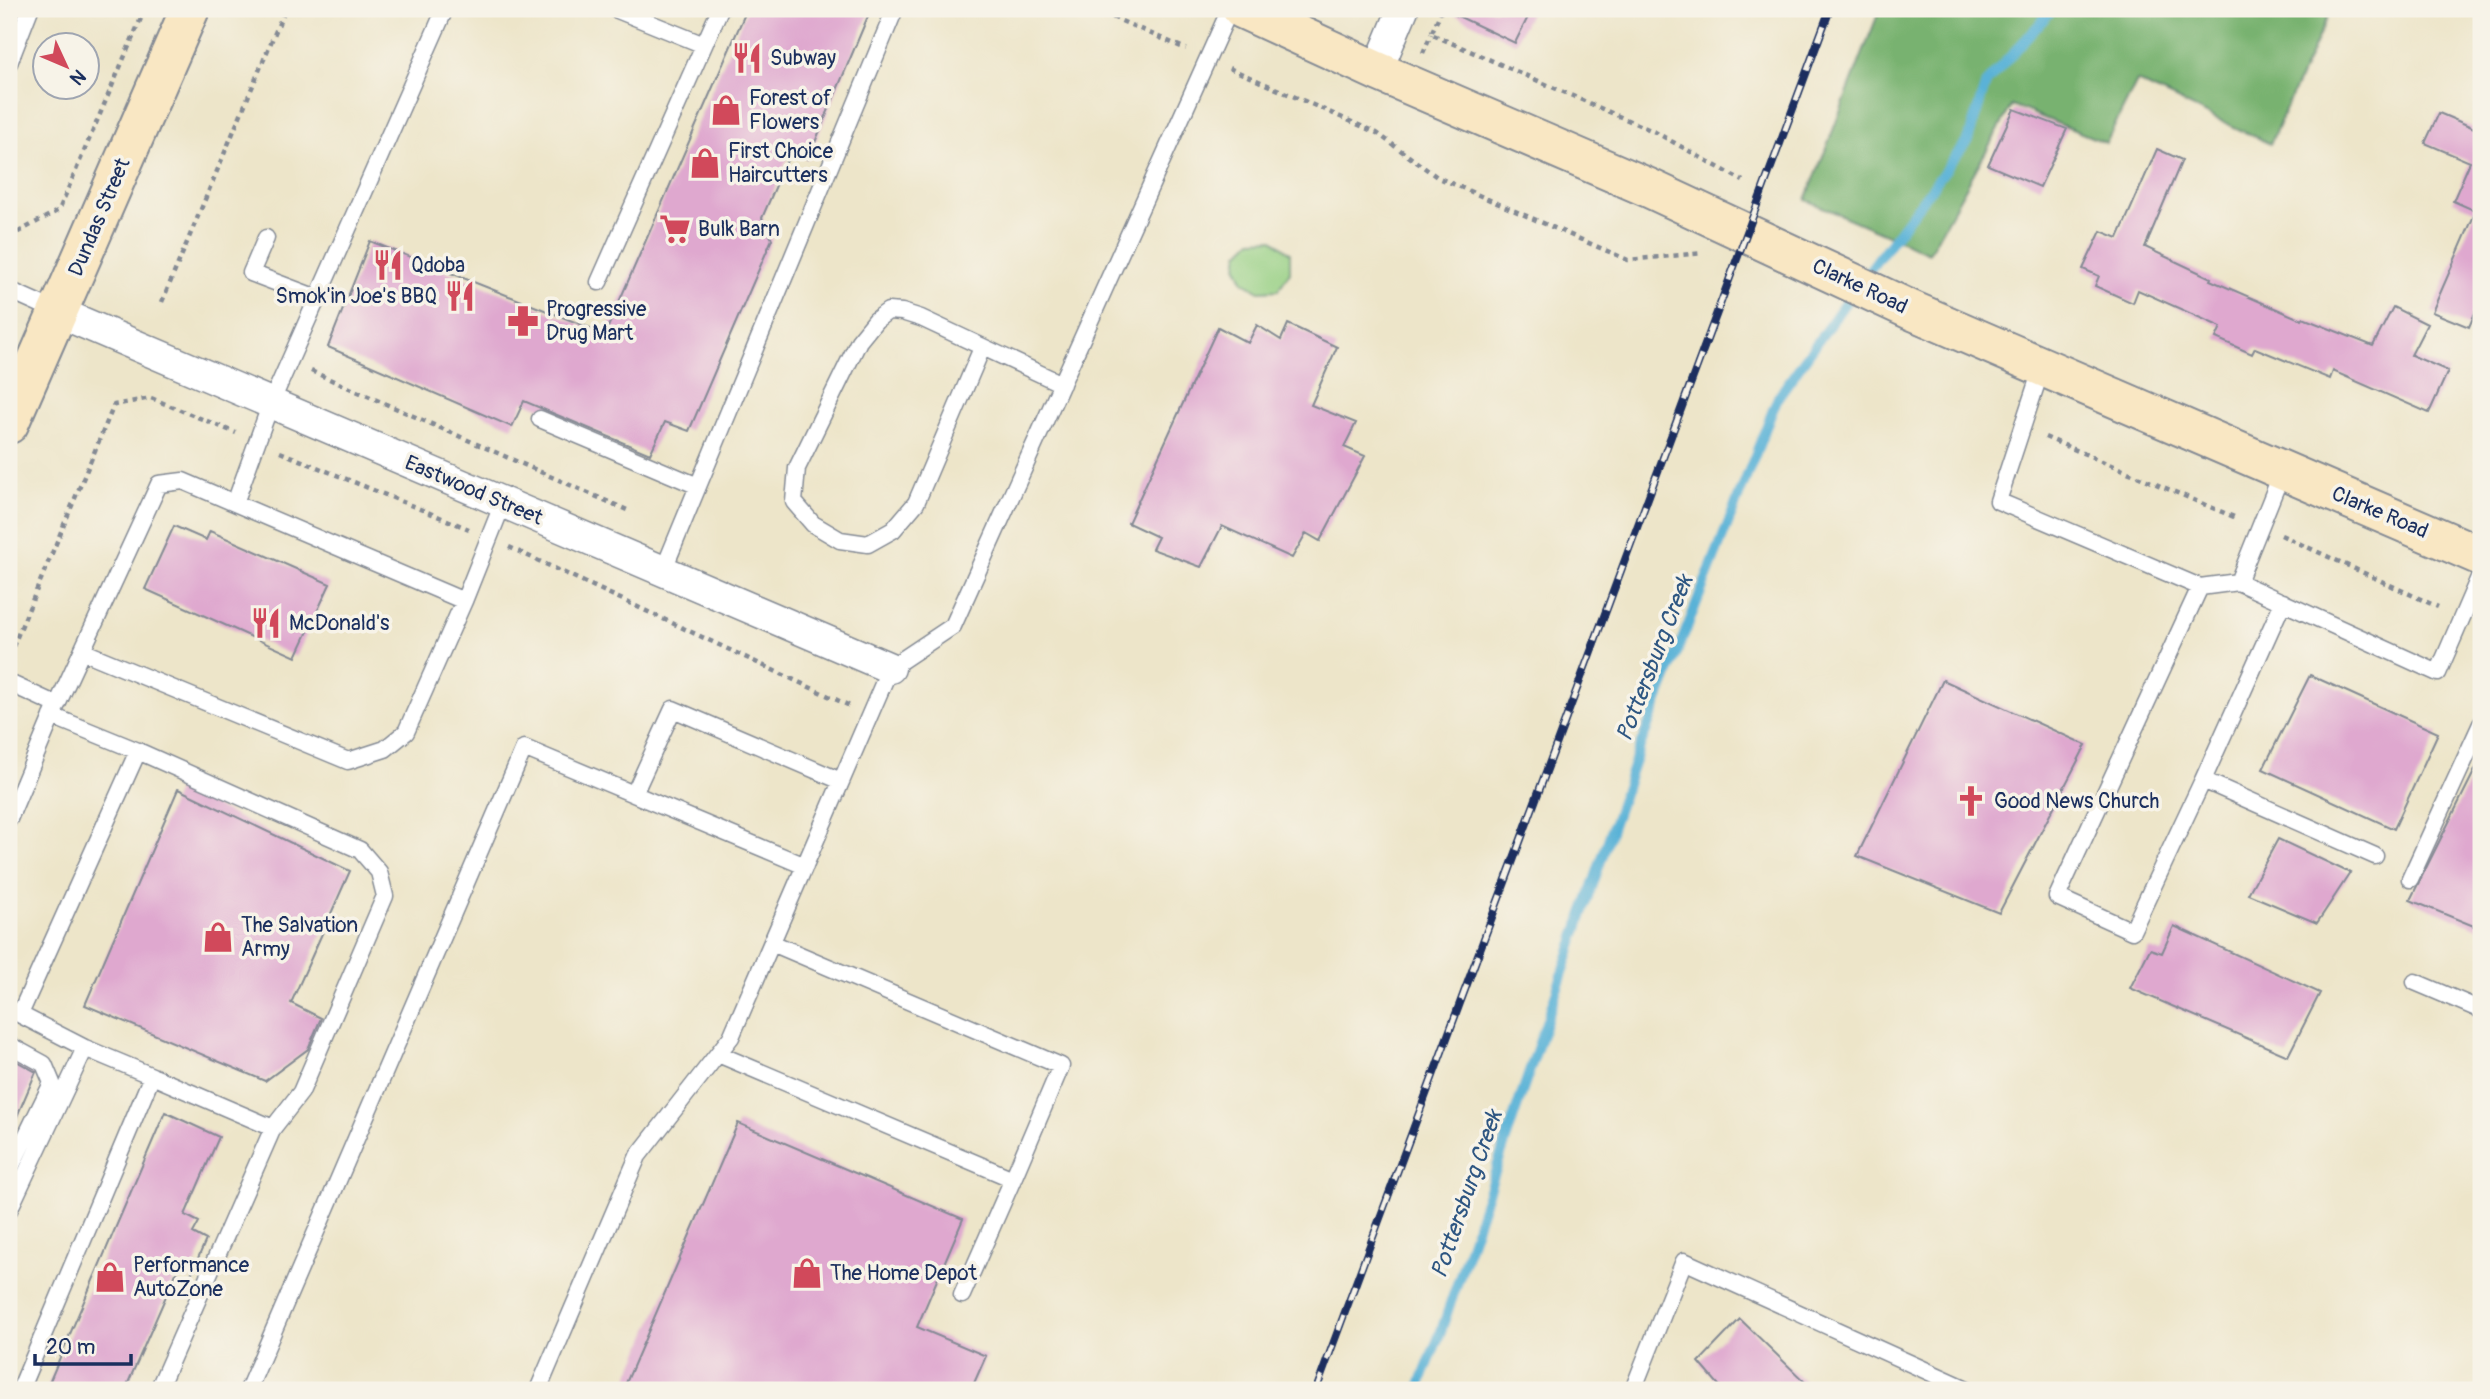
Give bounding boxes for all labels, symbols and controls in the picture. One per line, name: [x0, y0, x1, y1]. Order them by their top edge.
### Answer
north arrow: [32, 32, 102, 102]
restaurant icon: Subway: [730, 41, 764, 75]
place label: Subway: [770, 45, 836, 72]
text: N: [64, 64, 91, 90]
place label: Forest of Flowers: [749, 85, 832, 136]
shop icon: Forest of Flowers: [709, 93, 743, 127]
place label: First Choice Haircutters: [728, 138, 834, 189]
shop icon: First Choice Haircutters: [688, 146, 722, 180]
street label: Dundas Street: [62, 153, 137, 281]
supermarket icon: Bulk Barn: [658, 212, 692, 246]
place label: Bulk Barn: [698, 216, 780, 243]
restaurant icon: Qdoba: [371, 248, 405, 282]
place label: Qdoba: [411, 252, 465, 279]
street label: Clarke Road: [1808, 253, 1912, 320]
restaurant icon: Smok'in Joe's BBQ: [443, 279, 477, 313]
place label: Smok'in Joe's BBQ: [276, 283, 437, 310]
place label: Progressive Drug Mart: [546, 296, 647, 347]
pharmacy icon: Progressive Drug Mart: [506, 304, 540, 338]
street label: Eastwood Street: [401, 449, 547, 532]
street label: Clarke Road: [2327, 480, 2432, 545]
water label: Pottersburg Creek: [1610, 569, 1700, 745]
restaurant icon: McDonald's: [249, 606, 283, 640]
place label: McDonald's: [289, 610, 390, 637]
church icon: Good News Church: [1954, 784, 1988, 818]
place label: Good News Church: [1994, 788, 2159, 815]
place label: The Salvation Army: [241, 912, 358, 963]
shop icon: The Salvation Army: [201, 920, 235, 954]
water label: Pottersburg Creek: [1424, 1104, 1509, 1282]
place label: Performance AutoZone: [133, 1252, 250, 1303]
shop icon: The Home Depot: [790, 1256, 824, 1290]
shop icon: Performance AutoZone: [93, 1260, 127, 1294]
place label: The Home Depot: [830, 1260, 978, 1287]
scale bar: [35, 1322, 131, 1366]
text: 20 m: [46, 1334, 95, 1361]

